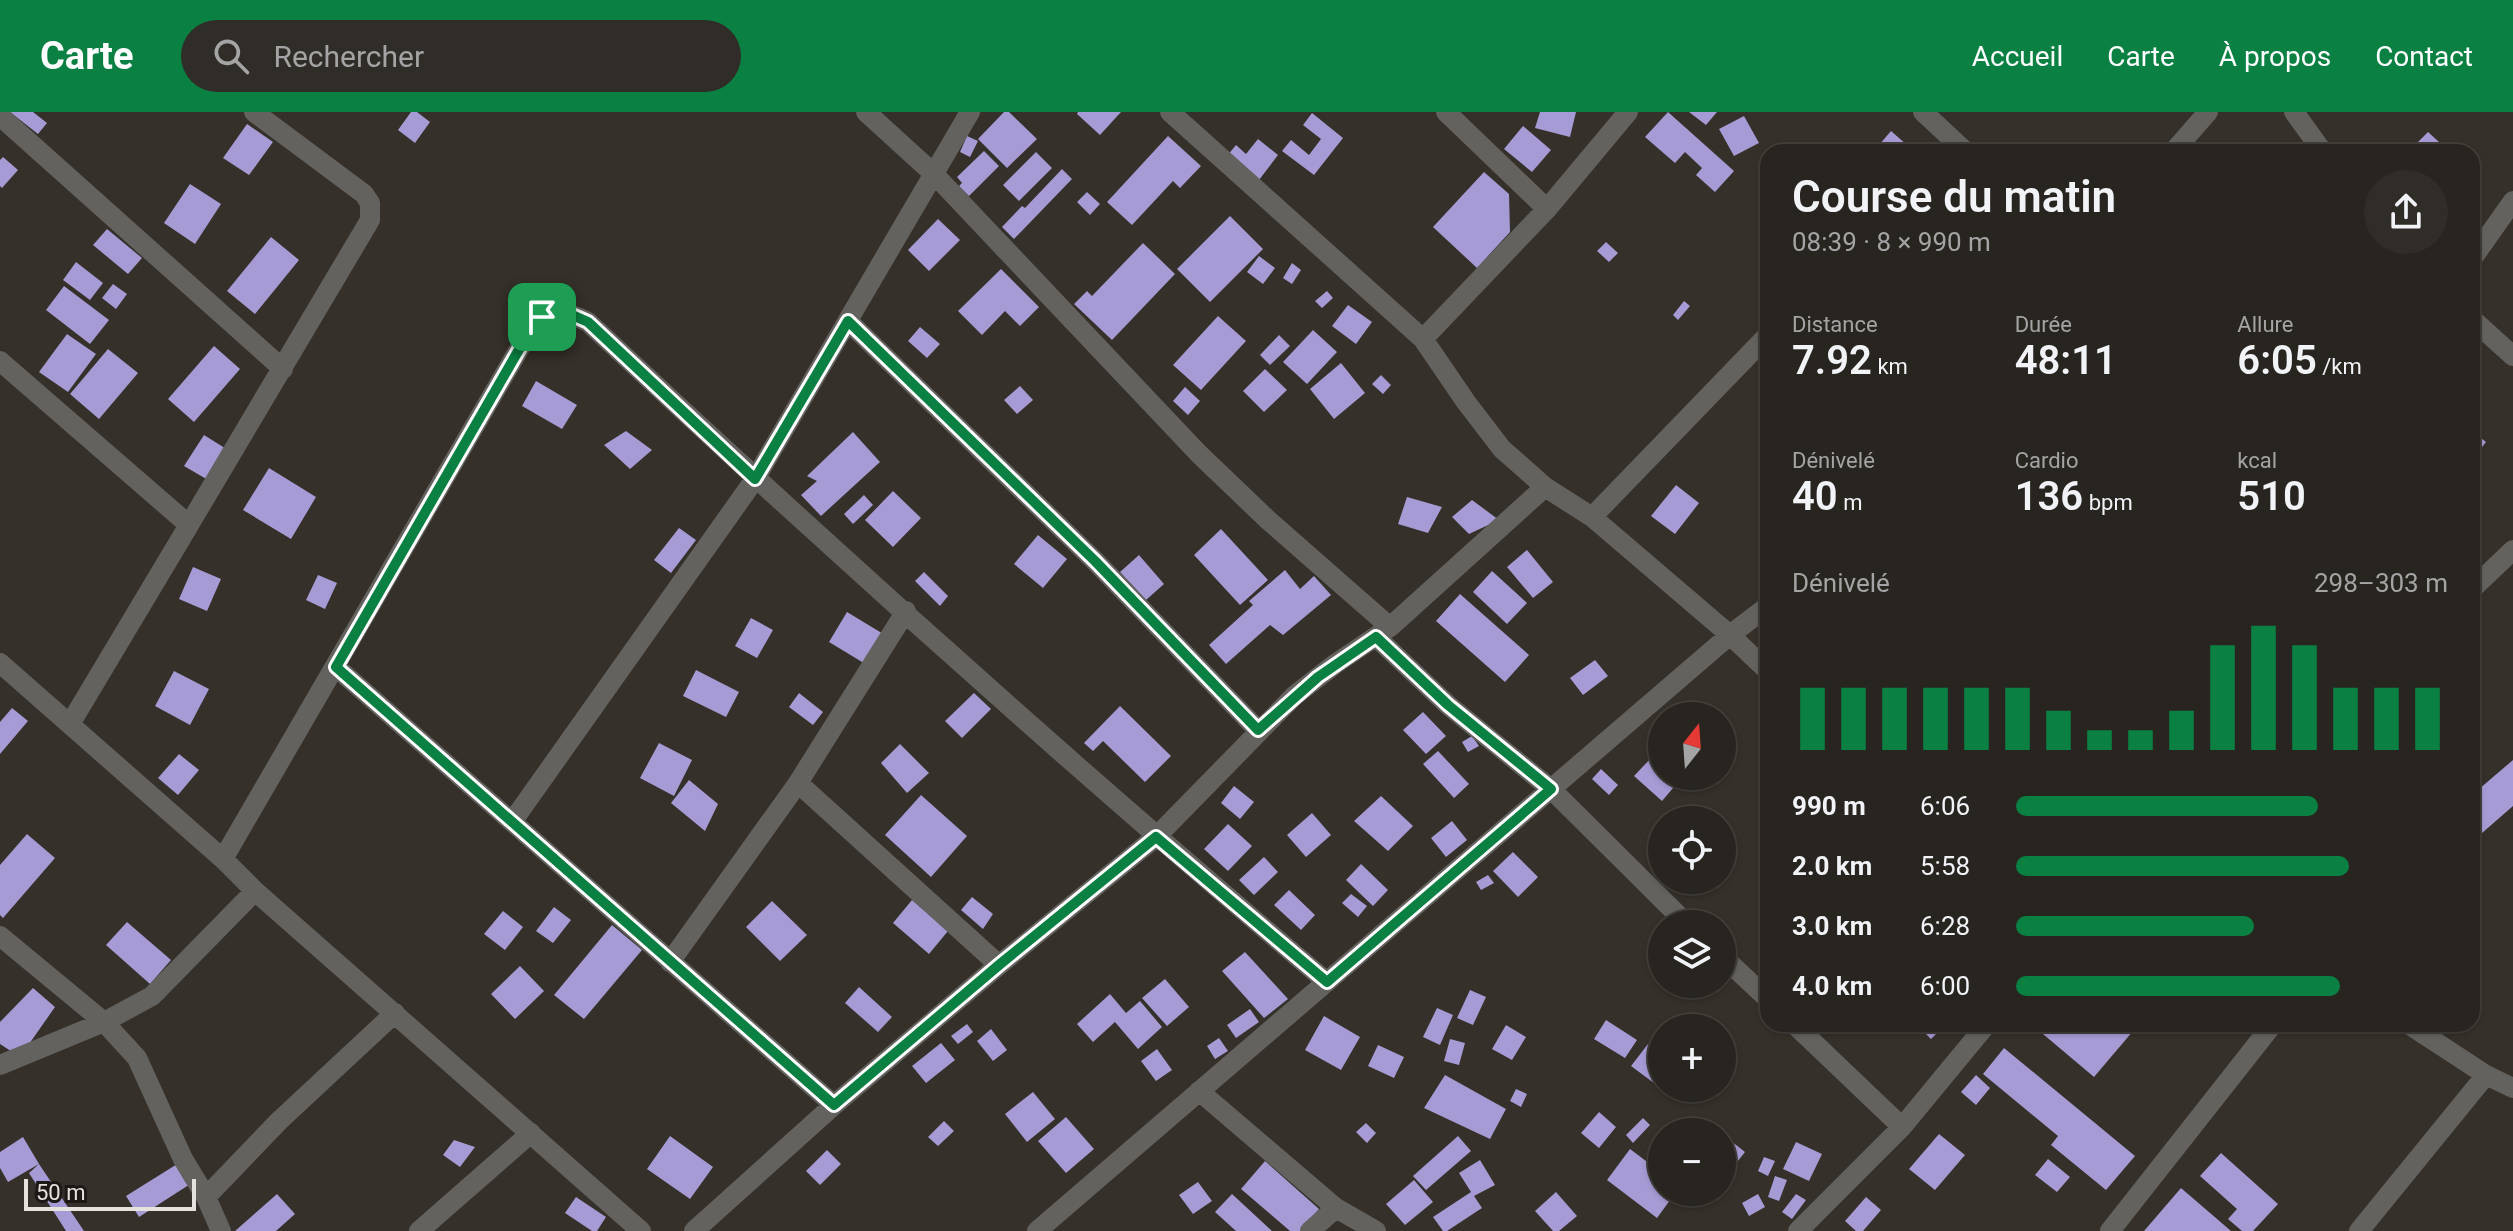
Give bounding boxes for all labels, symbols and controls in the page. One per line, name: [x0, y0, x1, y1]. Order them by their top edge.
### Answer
search box: [181, 20, 741, 92]
text: Carte: [40, 34, 133, 78]
icon: search: [209, 34, 253, 78]
text: Rechercher: [273, 39, 424, 74]
text: Accueil: [1972, 40, 2063, 73]
text: Carte: [2107, 40, 2175, 73]
text: À propos: [2219, 40, 2331, 73]
text: Contact: [2375, 40, 2473, 73]
button: share: [2364, 170, 2448, 254]
text: Course du matin: [1792, 171, 2116, 223]
text: 08:39 · 8 × 990 m: [1792, 227, 1991, 257]
pin: [508, 283, 576, 351]
icon: arrive: [520, 295, 564, 339]
text: Distance: [1792, 312, 1878, 337]
text: Durée: [2015, 312, 2072, 337]
text: Allure: [2237, 312, 2293, 337]
text: 7.92: [1792, 337, 1872, 384]
text: 48:11: [2015, 337, 2117, 384]
text: 6:05: [2237, 337, 2317, 384]
text: km: [1872, 354, 1908, 379]
text: /km: [2317, 354, 2362, 379]
text: Dénivelé: [1792, 448, 1875, 473]
text: Cardio: [2015, 448, 2079, 473]
text: kcal: [2237, 448, 2277, 473]
text: 40: [1792, 473, 1838, 520]
text: 136: [2015, 473, 2083, 520]
text: 510: [2237, 473, 2306, 520]
text: m: [1838, 490, 1862, 515]
text: bpm: [2083, 490, 2133, 515]
text: Dénivelé: [1792, 568, 1890, 598]
text: 298–303 m: [2314, 568, 2448, 598]
north arrow: [1648, 702, 1736, 790]
map controls: [1648, 702, 1736, 1206]
text: 990 m: [1792, 791, 1866, 821]
text: 6:06: [1920, 791, 1970, 821]
button: locate: [1648, 806, 1736, 894]
text: 2.0 km: [1792, 851, 1872, 881]
text: 5:58: [1920, 851, 1970, 881]
button: layers: [1648, 910, 1736, 998]
text: 3.0 km: [1792, 911, 1872, 941]
text: 6:28: [1920, 911, 1970, 941]
text: 4.0 km: [1792, 971, 1872, 1001]
text: 6:00: [1920, 971, 1970, 1001]
button: +: [1648, 1014, 1736, 1102]
button: −: [1648, 1118, 1736, 1206]
scale bar: [24, 1175, 196, 1211]
text: 50 m: [36, 1180, 85, 1205]

